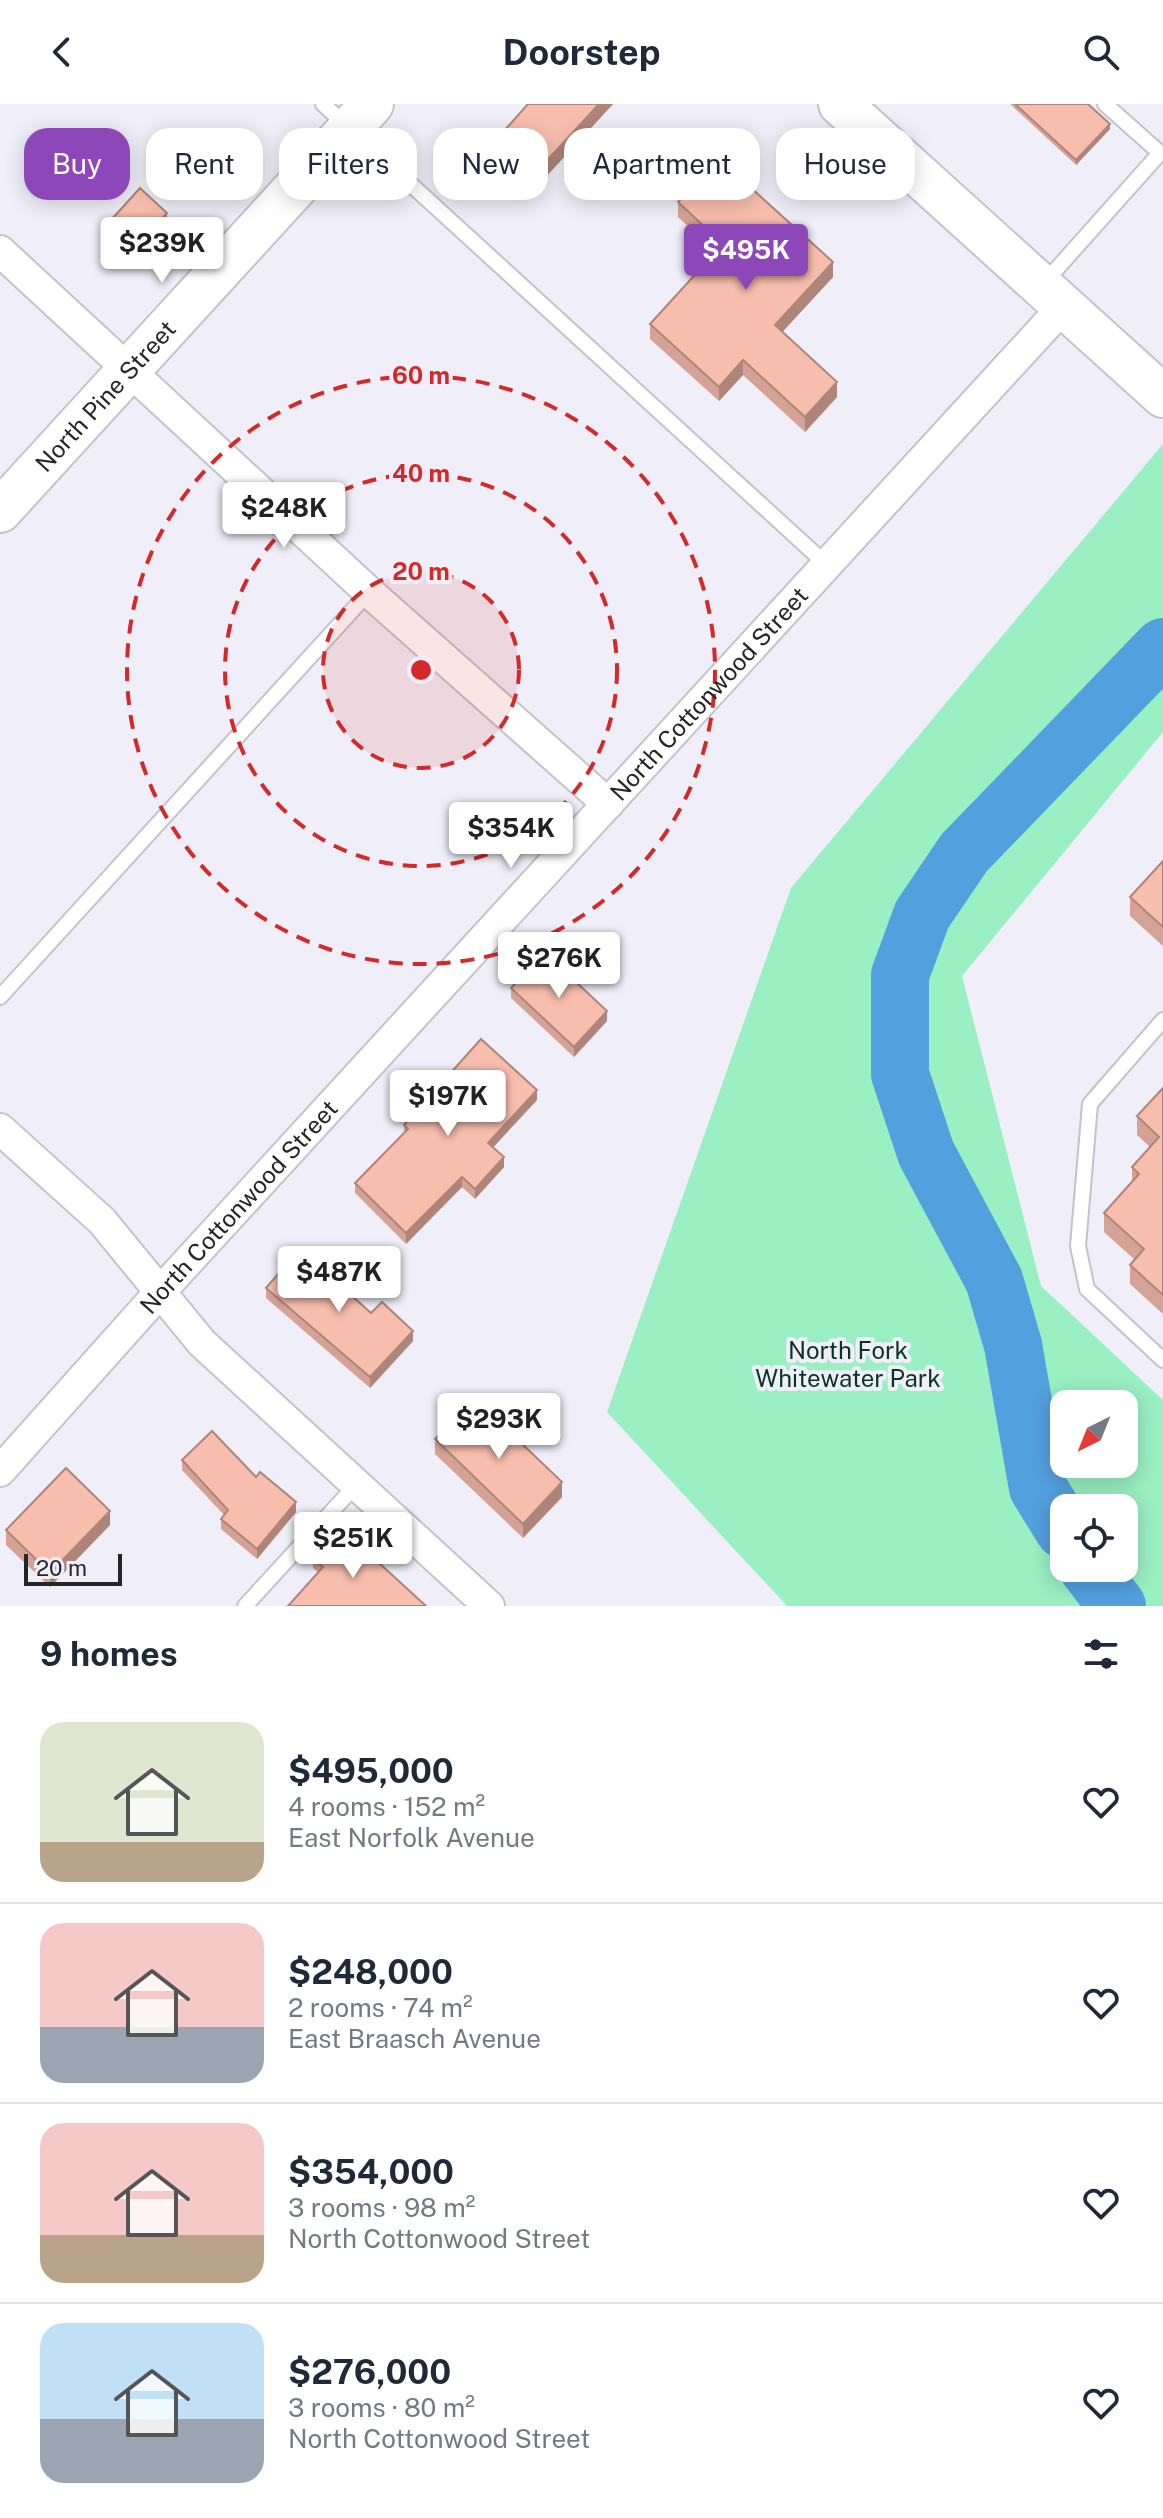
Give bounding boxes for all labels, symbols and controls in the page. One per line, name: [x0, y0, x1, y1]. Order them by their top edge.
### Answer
icon: back: [40, 30, 84, 74]
icon: search: [1079, 30, 1123, 74]
text: Doorstep: [503, 31, 661, 73]
chip: Buy: [24, 128, 130, 200]
chip: Rent: [146, 128, 263, 200]
chip: Filters: [279, 128, 417, 200]
chip: New: [433, 128, 548, 200]
chip: Apartment: [564, 128, 760, 200]
chip: House: [776, 128, 915, 200]
pin: $239K: [106, 217, 218, 285]
pin: $495K: [690, 224, 802, 292]
text: $239K: [118, 227, 206, 258]
text: $495K: [702, 234, 790, 265]
street label: North Pine Street: [29, 315, 181, 477]
text: 60 m: [392, 361, 450, 389]
text: 40 m: [392, 459, 450, 487]
pin: $248K: [228, 482, 340, 550]
text: $248K: [240, 492, 328, 523]
text: 20 m: [392, 557, 450, 585]
street label: North Cottonwood Street: [604, 581, 813, 806]
centre of rings: [407, 656, 435, 684]
pin: $354K: [455, 802, 567, 870]
text: $354K: [467, 812, 555, 843]
pin: $276K: [503, 932, 615, 1000]
text: $276K: [516, 942, 602, 973]
pin: $197K: [392, 1070, 504, 1138]
text: $197K: [408, 1080, 488, 1111]
street label: North Cottonwood Street: [134, 1094, 343, 1319]
pin: $487K: [283, 1246, 395, 1314]
text: $487K: [296, 1256, 382, 1287]
park label: North Fork Whitewater Park: [755, 1336, 941, 1392]
north arrow: [1050, 1390, 1138, 1478]
map controls: [1050, 1390, 1138, 1582]
pin: $293K: [443, 1393, 555, 1461]
text: $293K: [455, 1403, 543, 1434]
button: locate: [1050, 1494, 1138, 1582]
pin: $251K: [297, 1512, 409, 1580]
text: $251K: [312, 1522, 394, 1553]
scale bar: [24, 1550, 122, 1586]
text: 20 m: [36, 1555, 87, 1581]
icon: filters: [1079, 1632, 1123, 1676]
text: 9 homes: [40, 1634, 178, 1674]
text: $495,000: [288, 1751, 454, 1791]
icon: home: [104, 1754, 200, 1850]
icon: heart: [1079, 1780, 1123, 1824]
text: 4 rooms · 152 m²: [288, 1791, 485, 1822]
text: East Norfolk Avenue: [288, 1822, 535, 1853]
text: $248,000: [288, 1952, 453, 1992]
icon: home: [104, 1955, 200, 2051]
icon: heart: [1079, 1981, 1123, 2025]
text: 2 rooms · 74 m²: [288, 1992, 473, 2023]
text: East Braasch Avenue: [288, 2023, 541, 2054]
text: $354,000: [288, 2152, 454, 2192]
icon: home: [104, 2155, 200, 2251]
icon: heart: [1079, 2181, 1123, 2225]
text: 3 rooms · 98 m²: [288, 2192, 475, 2223]
text: North Cottonwood Street: [288, 2223, 590, 2254]
text: $276,000: [288, 2352, 451, 2392]
icon: home: [104, 2355, 200, 2451]
icon: heart: [1079, 2381, 1123, 2425]
text: 3 rooms · 80 m²: [288, 2392, 475, 2423]
text: North Cottonwood Street: [288, 2423, 590, 2454]

